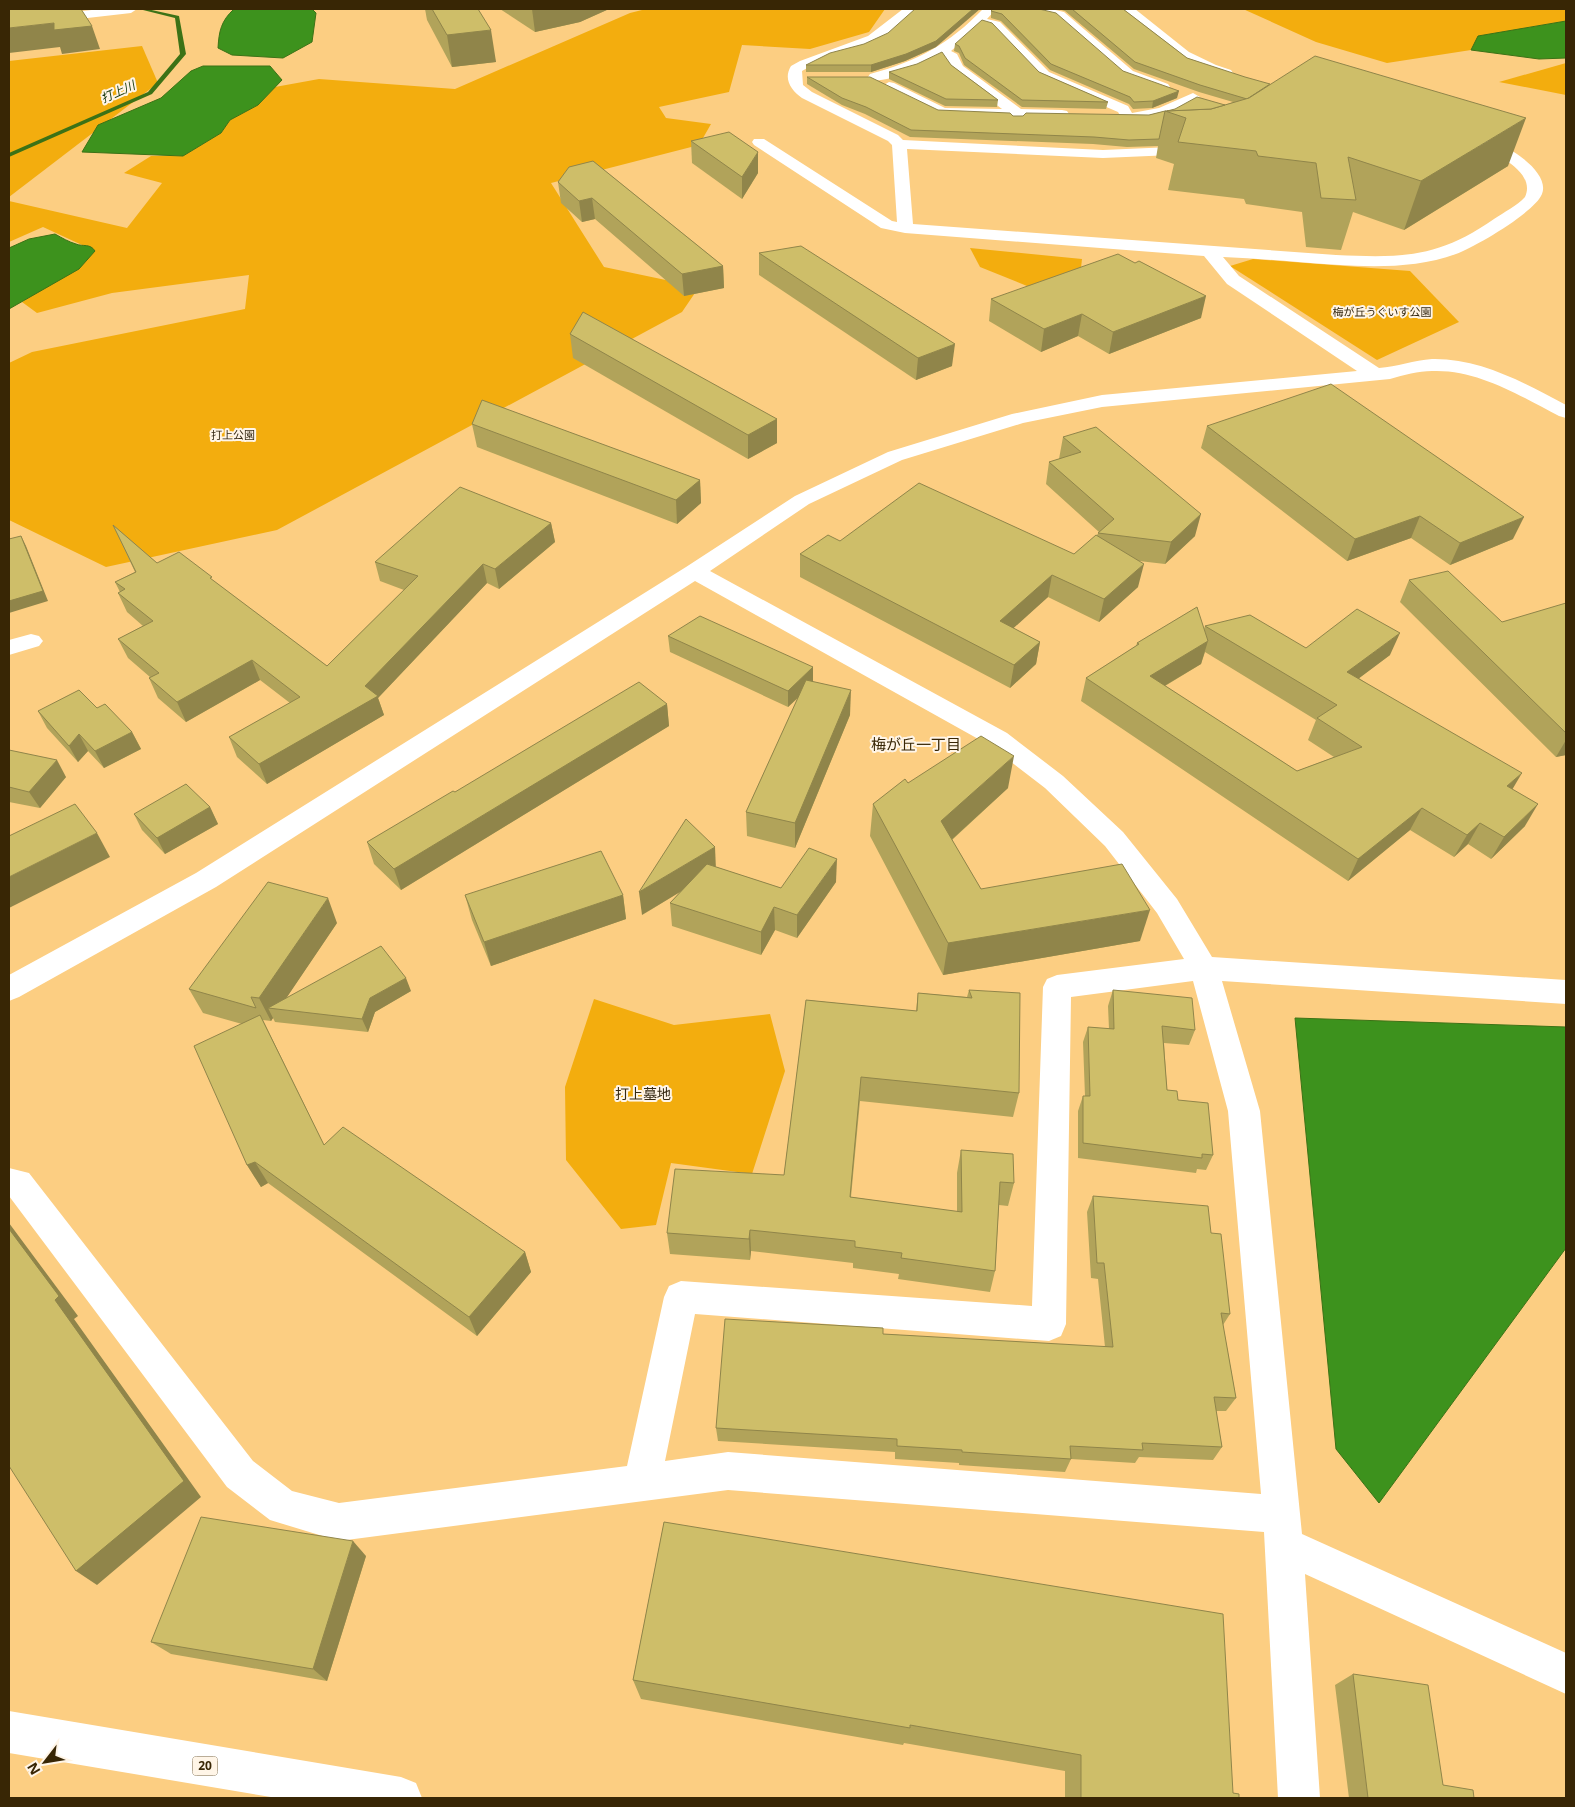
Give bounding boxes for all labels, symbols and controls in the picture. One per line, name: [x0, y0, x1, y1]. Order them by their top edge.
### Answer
water label: 打上川: [98, 76, 140, 107]
park label: 梅が丘うぐいす公園: [1333, 304, 1432, 319]
park label: 打上公園: [211, 427, 255, 442]
district label: 梅が丘一丁目: [871, 734, 961, 754]
park label: 打上墓地: [615, 1084, 671, 1103]
north arrow: [20, 1737, 70, 1787]
road number: 20: [192, 1756, 218, 1775]
text: N: [22, 1759, 45, 1779]

